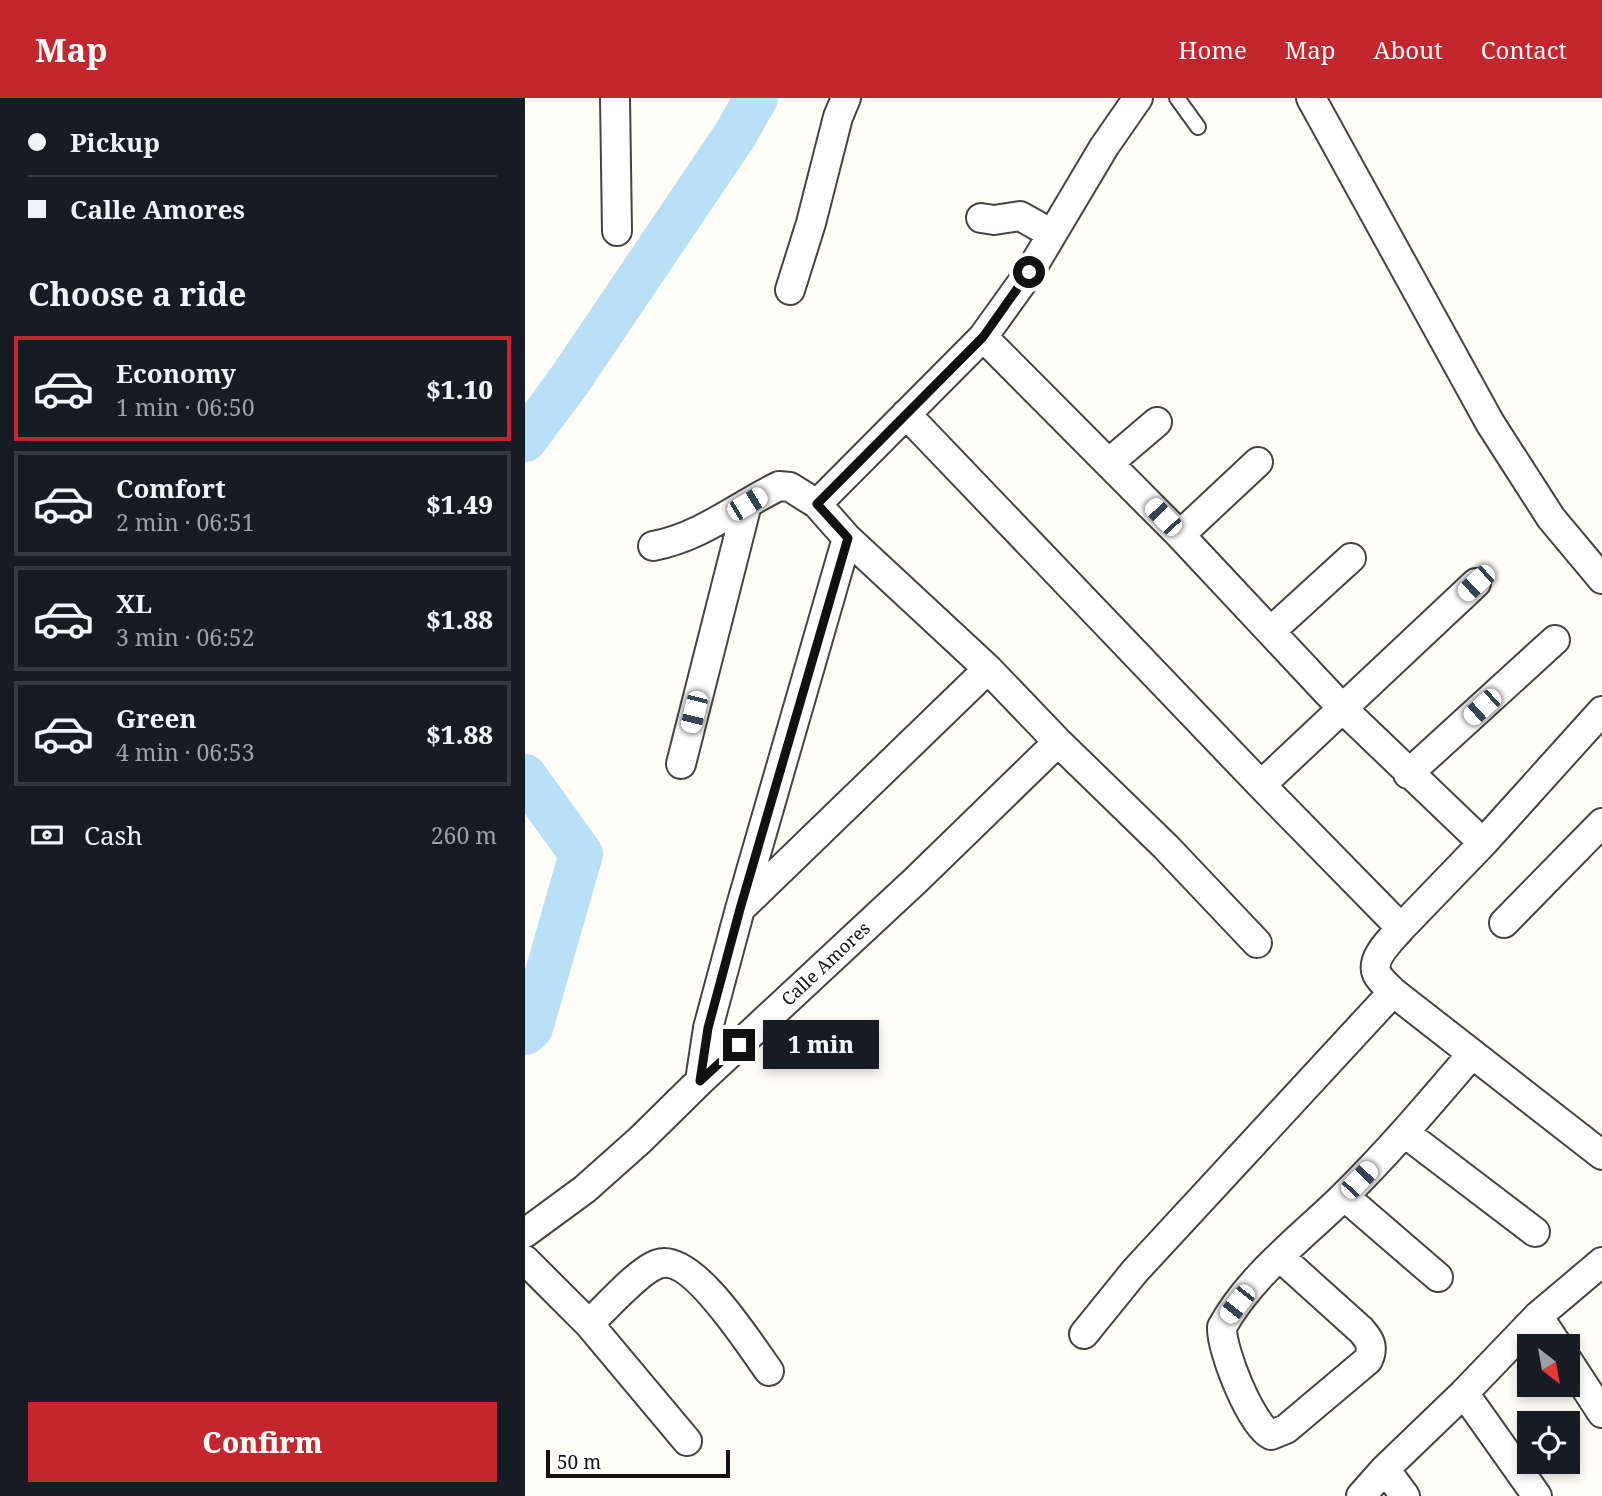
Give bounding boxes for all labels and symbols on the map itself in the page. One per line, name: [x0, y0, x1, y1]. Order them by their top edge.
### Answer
route start: [1013, 256, 1045, 288]
car: [724, 484, 771, 524]
car: [1141, 495, 1186, 539]
car: [1454, 561, 1499, 605]
car: [1460, 685, 1505, 729]
car: [679, 689, 710, 735]
street label: Calle Amores: [776, 916, 875, 1011]
callout: 1 min: [763, 1020, 879, 1070]
route end: [723, 1029, 755, 1061]
car: [1337, 1158, 1382, 1202]
car: [1216, 1281, 1259, 1327]
north arrow: [1517, 1334, 1580, 1396]
scale bar: [546, 1447, 730, 1479]

